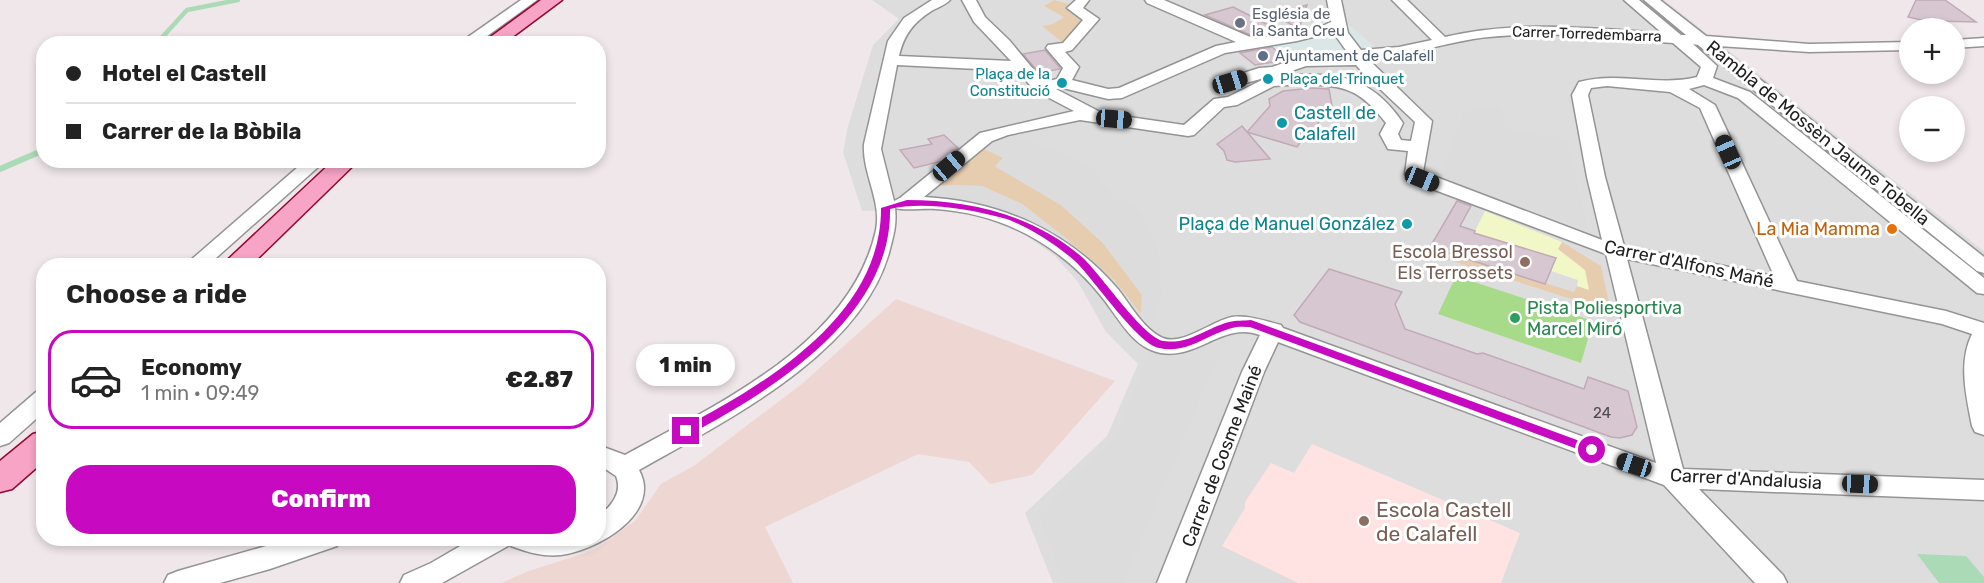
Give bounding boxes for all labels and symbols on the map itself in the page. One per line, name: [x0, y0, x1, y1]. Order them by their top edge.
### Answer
place label: Església de la Santa Creu: [1252, 5, 1345, 40]
marker: Església de la Santa Creu: [1233, 16, 1247, 30]
street label: Carrer Torredembarra: [1512, 22, 1662, 46]
street label: Rambla de Mossèn Jaume Tobella: [1702, 36, 1934, 230]
place label: Ajuntament de Calafell: [1275, 47, 1434, 65]
marker: Ajuntament de Calafell: [1256, 49, 1270, 63]
place label: Plaça de la Constitució: [970, 65, 1050, 100]
car: [1210, 68, 1250, 96]
place label: Plaça del Trinquet: [1280, 70, 1404, 88]
marker: Plaça del Trinquet: [1261, 72, 1275, 86]
marker: Plaça de la Constitució: [1055, 76, 1069, 90]
place label: Castell de Calafell: [1294, 102, 1376, 145]
car: [1095, 108, 1133, 130]
marker: Castell de Calafell: [1275, 116, 1289, 130]
car: [1712, 132, 1744, 172]
car: [929, 148, 969, 184]
car: [1402, 164, 1442, 194]
place label: Plaça de Manuel González: [1179, 213, 1395, 235]
marker: Plaça de Manuel González: [1400, 217, 1414, 231]
place label: La Mia Mamma: [1756, 218, 1880, 240]
marker: La Mia Mamma: [1885, 222, 1899, 236]
street label: Carrer d'Alfons Mañé: [1602, 235, 1776, 293]
place label: Escola Bressol Els Terrossets: [1392, 241, 1513, 284]
marker: Escola Bressol Els Terrossets: [1518, 255, 1532, 269]
place label: Pista Poliesportiva Marcel Miró: [1527, 297, 1682, 340]
marker: Pista Poliesportiva Marcel Miró: [1508, 311, 1522, 325]
callout: 1 min: [636, 344, 736, 386]
street label: Carrer de Cosme Mainé: [1177, 362, 1267, 550]
house number: 24: [1593, 404, 1611, 422]
route end: [672, 417, 699, 444]
route start: [1578, 436, 1605, 463]
car: [1614, 451, 1654, 479]
street label: Carrer d'Andalusia: [1669, 464, 1823, 494]
car: [1842, 474, 1878, 494]
place label: Escola Castell de Calafell: [1376, 497, 1511, 546]
marker: Escola Castell de Calafell: [1357, 514, 1371, 528]

